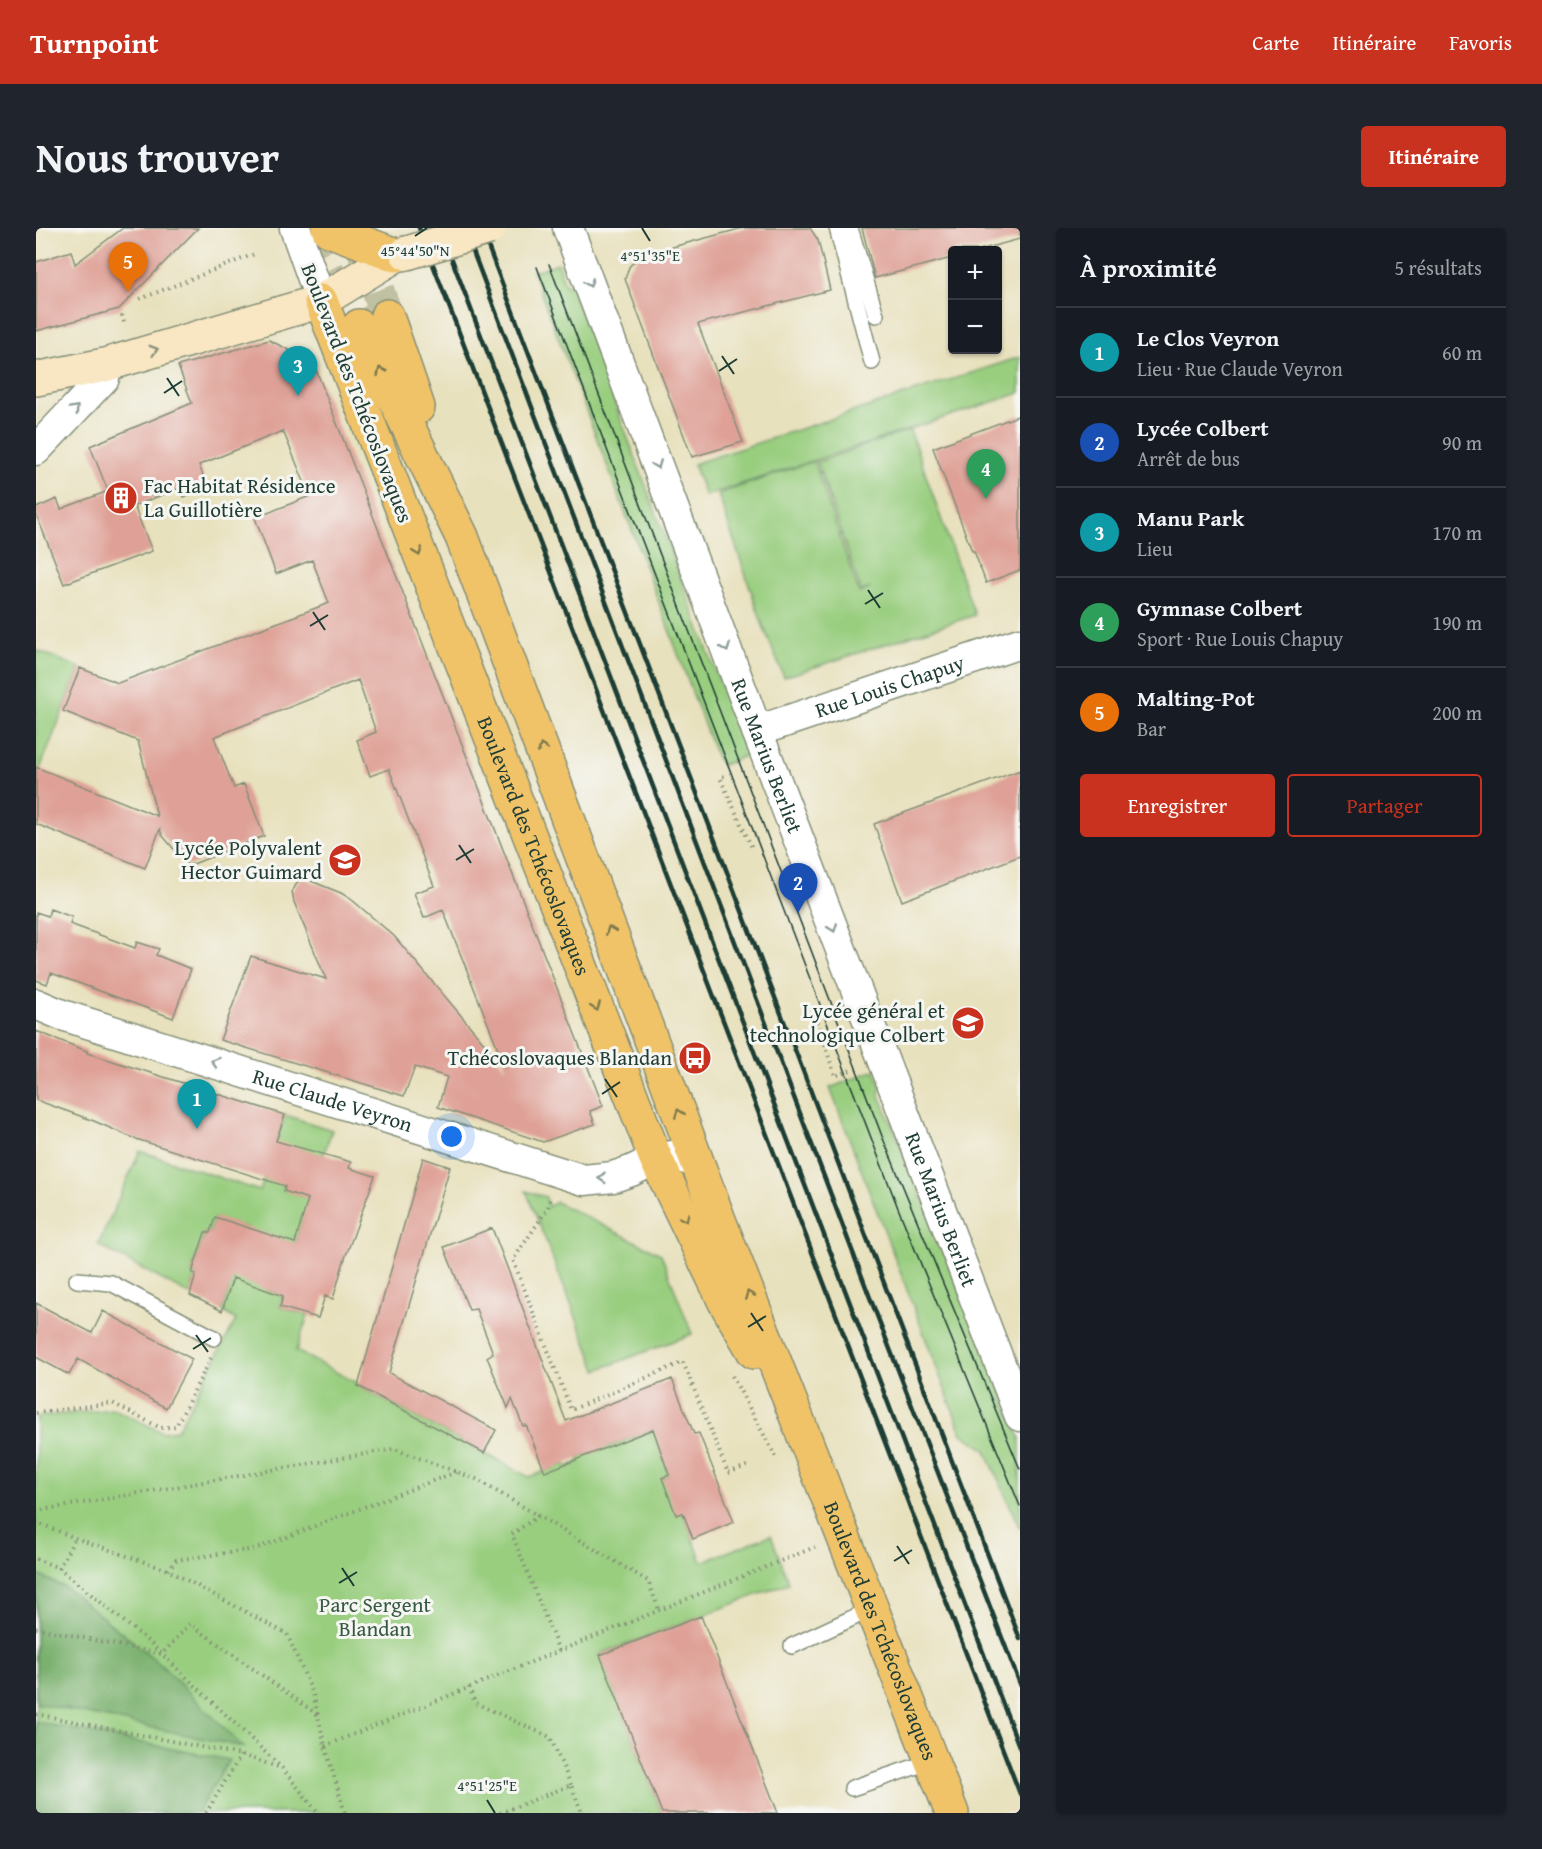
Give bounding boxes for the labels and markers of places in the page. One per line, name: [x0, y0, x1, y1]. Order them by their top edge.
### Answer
pin: 5: [108, 242, 148, 292]
pin: 3: [278, 346, 318, 396]
pin: 4: [966, 450, 1006, 499]
place label: Fac Habitat Résidence La Guillotière: [144, 470, 336, 525]
building icon: Fac Habitat Résidence La Guillotière: [103, 480, 139, 516]
place label: Lycée Polyvalent Hector Guimard: [174, 832, 323, 887]
school or university icon: Lycée Polyvalent Hector Guimard: [327, 842, 363, 878]
pin: 2: [778, 864, 818, 913]
place label: Lycée général et technologique Colbert: [750, 995, 946, 1050]
school or university icon: Lycée général et technologique Colbert: [950, 1005, 986, 1041]
bus stop icon: Tchécoslovaques Blandan: [677, 1040, 713, 1076]
place label: Tchécoslovaques Blandan: [447, 1042, 672, 1073]
pin: 1: [178, 1080, 216, 1129]

